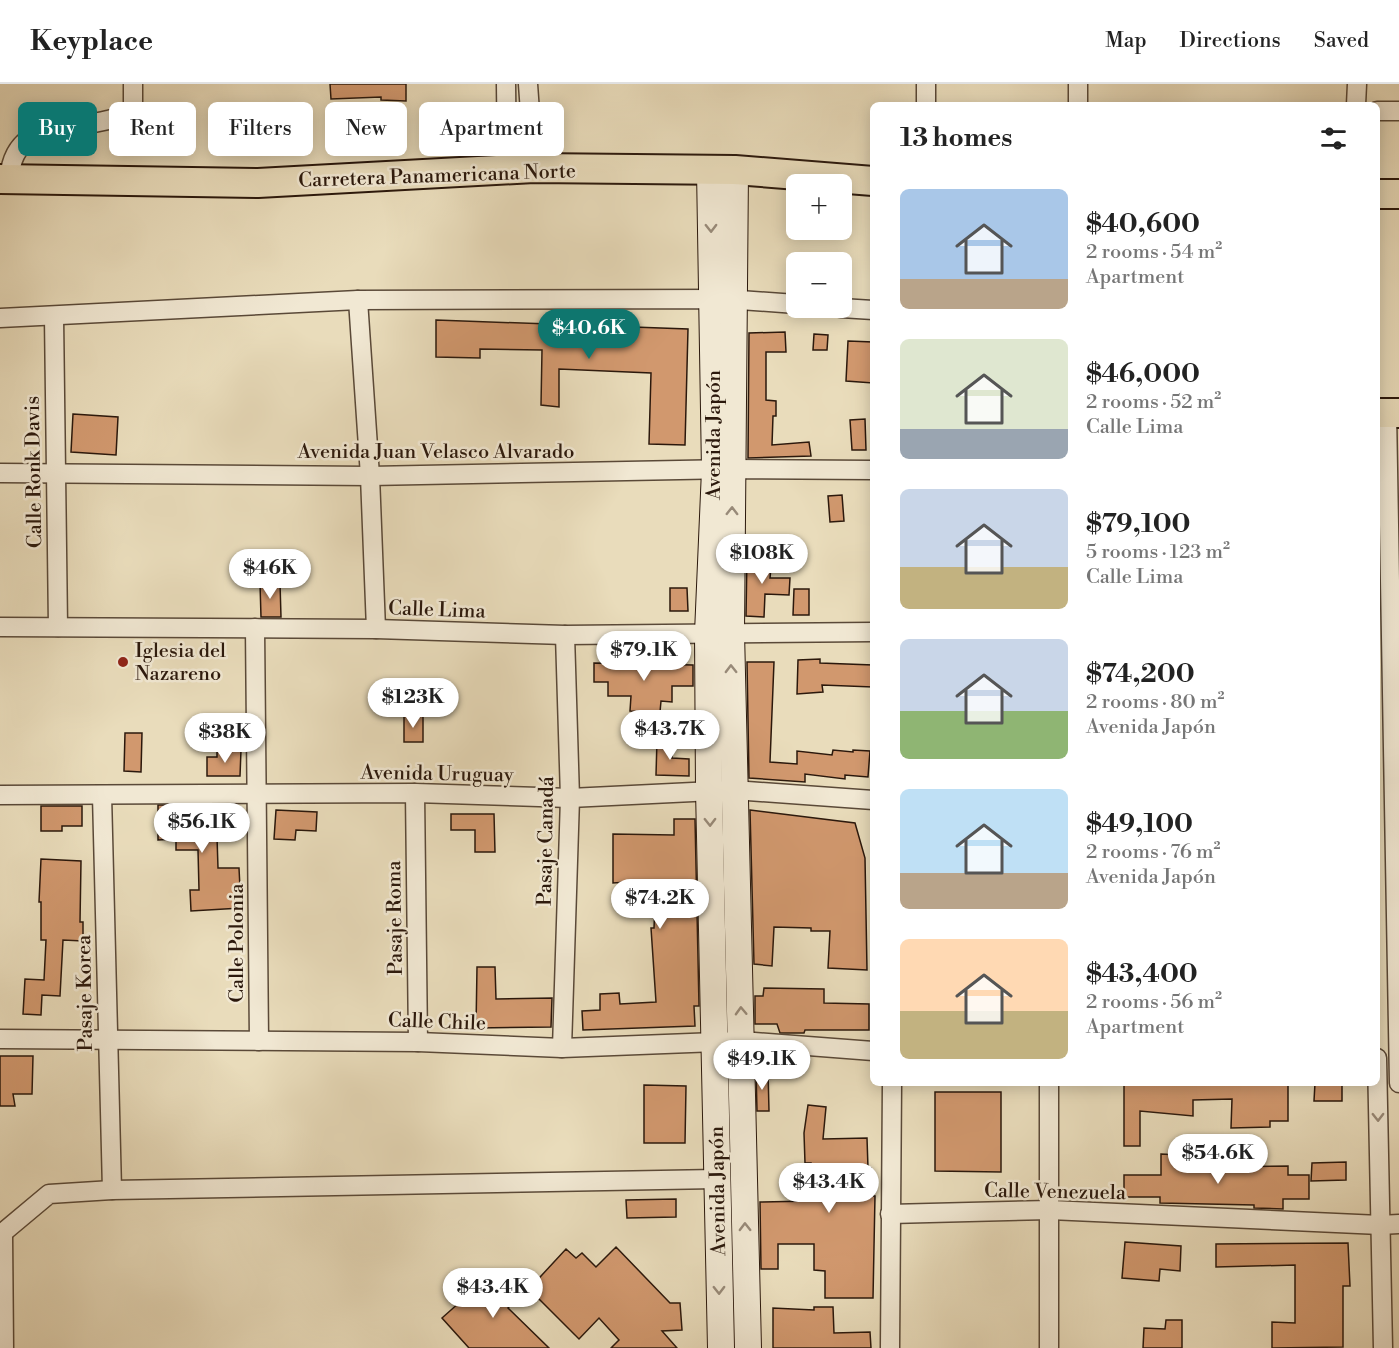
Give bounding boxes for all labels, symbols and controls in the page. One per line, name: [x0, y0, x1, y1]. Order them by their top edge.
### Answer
text: Keyplace: [30, 24, 153, 59]
text: Map: [1105, 28, 1147, 54]
text: Directions: [1180, 28, 1281, 54]
text: Saved: [1314, 28, 1369, 54]
chip: Buy: [18, 102, 97, 156]
chip: Rent: [109, 102, 196, 156]
chip: Filters: [208, 102, 313, 156]
chip: New: [325, 102, 407, 156]
chip: Apartment: [419, 102, 564, 156]
text: 13 homes: [900, 122, 1012, 154]
icon: filters: [1317, 122, 1350, 155]
street label: Carretera Panamericana Norte: [298, 159, 576, 194]
map controls: [786, 174, 852, 318]
button: +: [786, 174, 852, 240]
text: $40,600: [1086, 208, 1200, 240]
icon: home: [948, 213, 1020, 285]
one-way arrow: [705, 224, 717, 233]
text: 2 rooms · 54 m²: [1086, 240, 1222, 265]
button: −: [786, 252, 852, 318]
text: Apartment: [1086, 265, 1184, 290]
pin: $40.6K: [540, 309, 638, 360]
text: $40.6K: [552, 316, 626, 341]
text: $46,000: [1086, 358, 1200, 390]
icon: home: [948, 363, 1020, 435]
street label: Avenida Japón: [702, 370, 727, 501]
text: 2 rooms · 52 m²: [1086, 390, 1221, 415]
street label: Calle Ronk Davis: [21, 396, 48, 548]
text: Calle Lima: [1086, 415, 1183, 440]
street label: Avenida Juan Velasco Alvarado: [297, 440, 574, 465]
one-way arrow: [726, 506, 738, 515]
text: $79,100: [1086, 508, 1191, 540]
icon: home: [948, 513, 1020, 585]
pin: $108K: [720, 534, 804, 585]
text: 5 rooms · 123 m²: [1086, 540, 1230, 565]
text: $108K: [730, 541, 794, 566]
pin: $46K: [234, 549, 306, 600]
text: $46K: [243, 556, 297, 581]
text: Calle Lima: [1086, 565, 1183, 590]
street label: Calle Lima: [388, 596, 487, 625]
pin: $79.1K: [595, 631, 693, 682]
text: $79.1K: [610, 638, 678, 663]
place label: Iglesia del Nazareno: [135, 639, 226, 687]
marker: Iglesia del Nazareno: [116, 655, 130, 669]
text: $74,200: [1086, 658, 1195, 690]
icon: home: [948, 663, 1020, 735]
one-way arrow: [725, 664, 738, 673]
pin: $123K: [371, 678, 455, 729]
text: $123K: [382, 685, 444, 710]
text: 2 rooms · 80 m²: [1086, 690, 1224, 715]
pin: $43.7K: [621, 710, 719, 761]
pin: $38K: [189, 713, 261, 764]
text: Avenida Japón: [1086, 715, 1216, 740]
text: $43.7K: [635, 717, 705, 742]
text: $38K: [199, 720, 251, 745]
street label: Avenida Uruguay: [359, 761, 514, 788]
street label: Pasaje Canadá: [533, 775, 560, 906]
pin: $56.1K: [153, 803, 251, 854]
text: $49,100: [1086, 808, 1193, 840]
text: $56.1K: [168, 810, 236, 835]
icon: home: [948, 813, 1020, 885]
one-way arrow: [704, 818, 716, 827]
text: 2 rooms · 76 m²: [1086, 840, 1220, 865]
street label: Pasaje Roma: [382, 859, 409, 976]
text: Avenida Japón: [1086, 865, 1216, 890]
pin: $74.2K: [611, 879, 709, 930]
street label: Calle Polonia: [225, 882, 250, 1003]
text: $74.2K: [625, 886, 695, 911]
street label: Pasaje Korea: [72, 934, 99, 1052]
text: $43,400: [1086, 958, 1198, 990]
icon: home: [948, 963, 1020, 1035]
text: 2 rooms · 56 m²: [1086, 990, 1222, 1015]
one-way arrow: [734, 1006, 747, 1015]
street label: Calle Chile: [387, 1008, 486, 1037]
text: Apartment: [1086, 1015, 1184, 1040]
pin: $49.1K: [713, 1040, 811, 1091]
text: $49.1K: [727, 1047, 797, 1072]
one-way arrow: [1372, 1112, 1384, 1121]
street label: Avenida Japón: [705, 1126, 732, 1257]
pin: $54.6K: [1169, 1134, 1267, 1185]
text: $54.6K: [1182, 1141, 1254, 1166]
pin: $43.4K: [780, 1163, 878, 1214]
text: $43.4K: [793, 1170, 865, 1195]
street label: Calle Venezuela: [984, 1179, 1127, 1206]
one-way arrow: [739, 1222, 751, 1231]
pin: $43.4K: [444, 1268, 542, 1319]
text: $43.4K: [457, 1275, 529, 1300]
one-way arrow: [713, 1286, 725, 1295]

